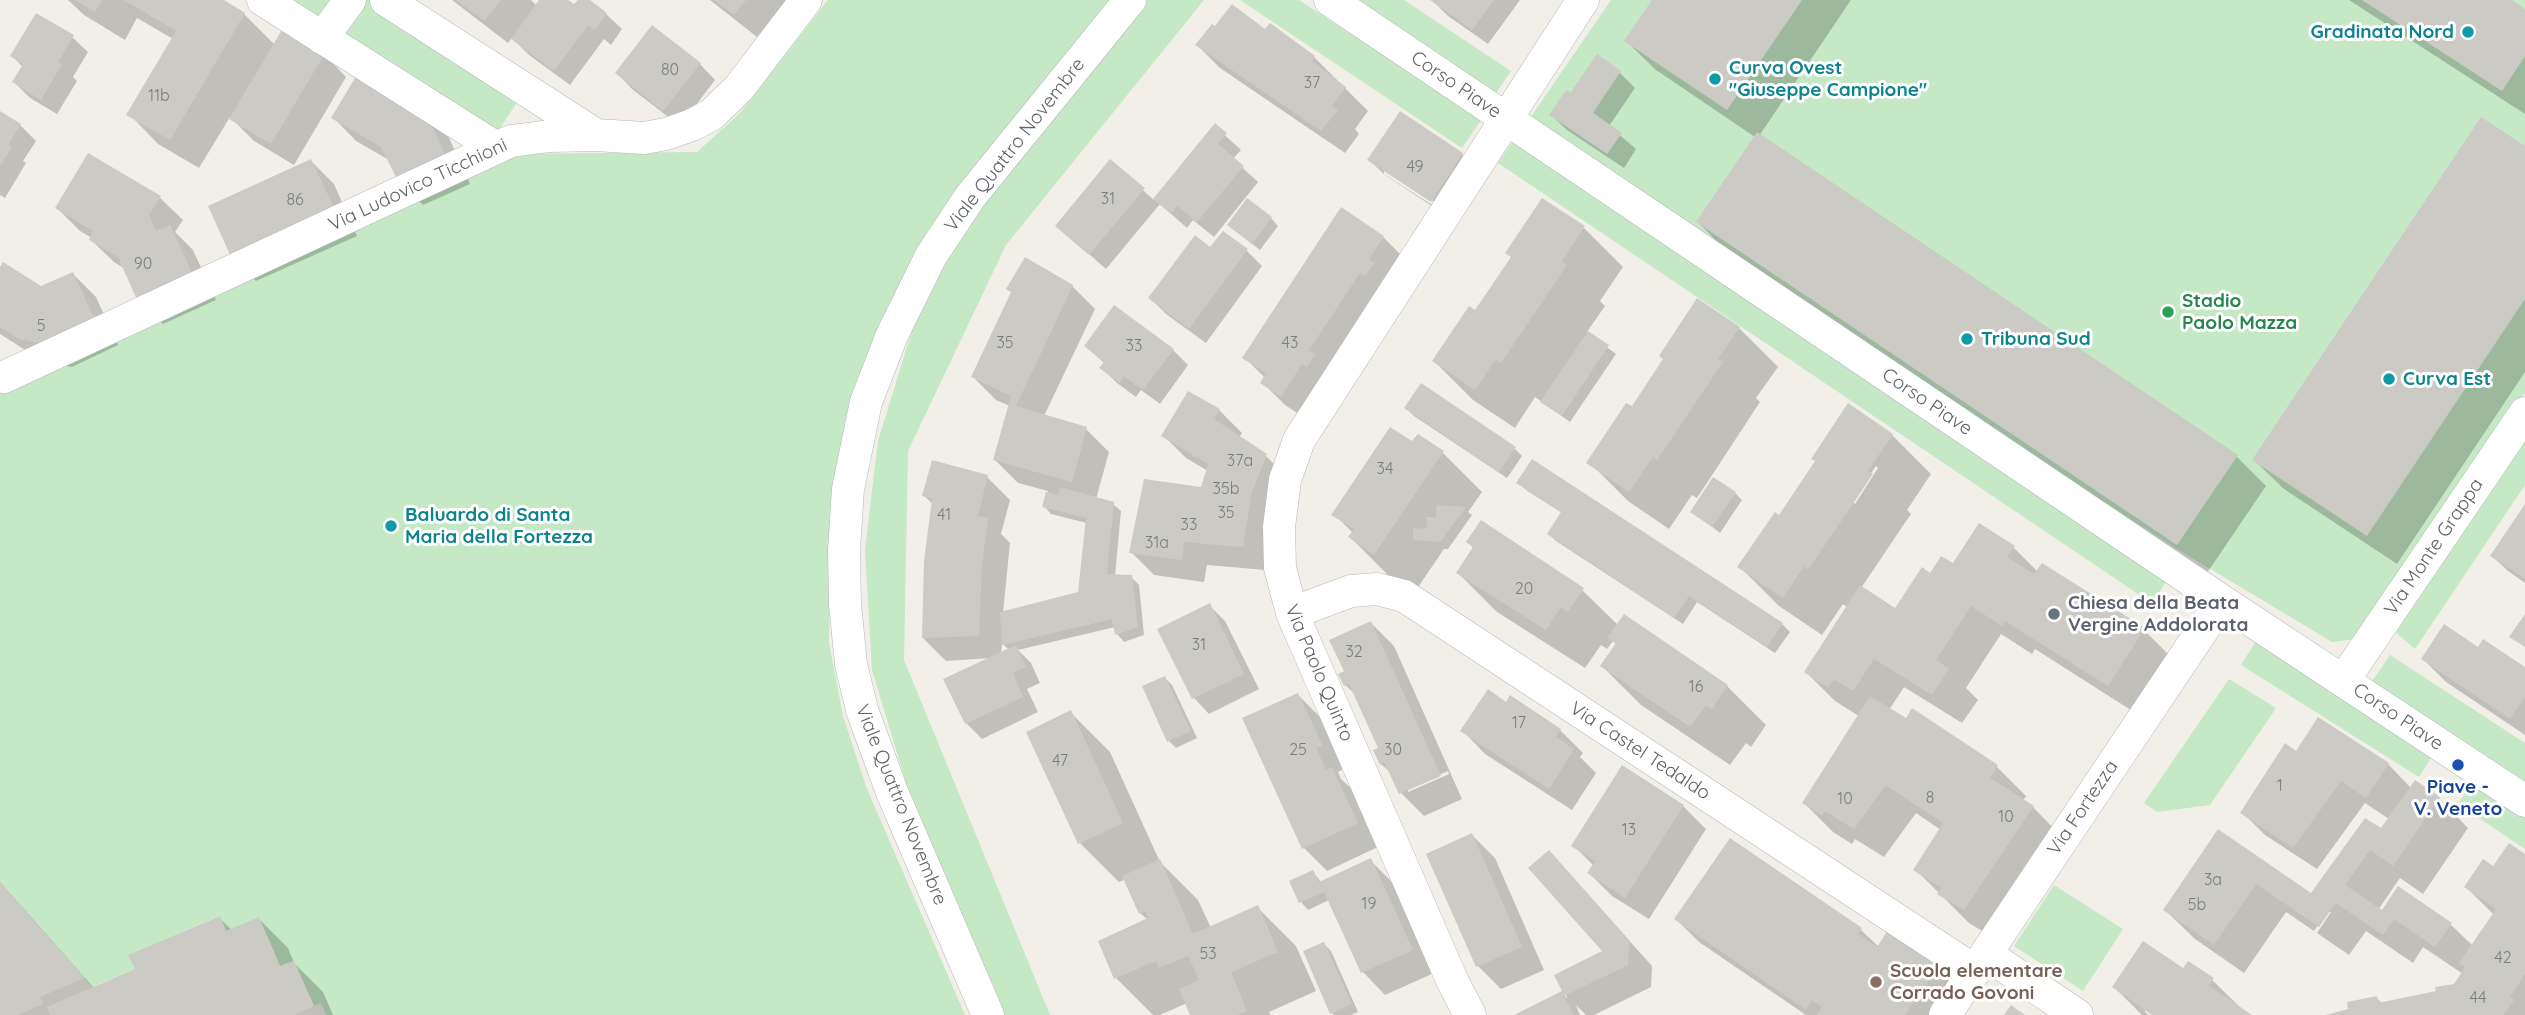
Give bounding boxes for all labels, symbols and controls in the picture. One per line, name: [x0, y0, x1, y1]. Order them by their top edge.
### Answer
place label: Gradinata Nord: [2311, 21, 2454, 43]
marker: Gradinata Nord: [2460, 24, 2476, 40]
street label: Corso Piave: [1406, 46, 1506, 124]
street label: Viale Quattro Novembre: [940, 54, 1090, 236]
place label: Curva Ovest "Giuseppe Campione": [1729, 57, 1927, 101]
house number: 80: [661, 60, 679, 80]
marker: Curva Ovest "Giuseppe Campione": [1707, 71, 1723, 87]
house number: 37: [1304, 73, 1320, 93]
house number: 11b: [148, 86, 170, 106]
street label: Via Ludovico Ticchioni: [325, 134, 511, 236]
house number: 49: [1406, 157, 1424, 177]
house number: 31: [1101, 189, 1115, 209]
house number: 86: [286, 190, 304, 210]
house number: 90: [134, 254, 152, 274]
place label: Stadio Paolo Mazza: [2182, 290, 2297, 334]
marker: Stadio Paolo Mazza: [2160, 304, 2176, 320]
house number: 5: [37, 316, 45, 336]
place label: Tribuna Sud: [1981, 328, 2091, 350]
marker: Tribuna Sud: [1959, 331, 1975, 347]
house number: 35: [996, 333, 1014, 353]
house number: 43: [1282, 333, 1298, 353]
house number: 33: [1126, 336, 1142, 356]
street label: Corso Piave: [1877, 363, 1977, 441]
place label: Curva Est: [2403, 368, 2491, 390]
marker: Curva Est: [2381, 371, 2397, 387]
house number: 37a: [1227, 451, 1253, 471]
house number: 34: [1377, 459, 1393, 479]
street label: Via Monte Grappa: [2380, 474, 2488, 620]
house number: 35b: [1213, 479, 1239, 499]
house number: 35: [1217, 503, 1235, 523]
place label: Baluardo di Santa Maria della Fortezza: [405, 504, 593, 548]
house number: 41: [937, 505, 951, 525]
house number: 33: [1181, 515, 1197, 535]
marker: Baluardo di Santa Maria della Fortezza: [383, 518, 399, 534]
house number: 31a: [1145, 533, 1169, 553]
house number: 20: [1515, 579, 1533, 599]
place label: Chiesa della Beata Vergine Addolorata: [2068, 592, 2248, 636]
street label: Via Paolo Quinto: [1280, 601, 1358, 745]
marker: Chiesa della Beata Vergine Addolorata: [2046, 606, 2062, 622]
house number: 31: [1192, 635, 1206, 655]
house number: 32: [1345, 642, 1363, 662]
house number: 16: [1689, 677, 1703, 697]
street label: Corso Piave: [2348, 678, 2448, 756]
street label: Via Castel Tedaldo: [1565, 697, 1715, 805]
street label: Viale Quattro Novembre: [850, 701, 952, 909]
house number: 17: [1512, 713, 1526, 733]
house number: 25: [1289, 740, 1307, 760]
house number: 30: [1384, 740, 1402, 760]
house number: 47: [1052, 751, 1068, 771]
street label: Via Fortezza: [2043, 756, 2123, 860]
marker: Piave - V. Veneto: [2450, 757, 2466, 773]
house number: 1: [2277, 776, 2283, 796]
place label: Piave - V. Veneto: [2414, 776, 2502, 820]
house number: 8: [1926, 788, 1934, 808]
house number: 10: [1837, 789, 1853, 809]
house number: 10: [1998, 807, 2014, 827]
house number: 13: [1622, 820, 1636, 840]
house number: 3a: [2204, 870, 2222, 890]
house number: 19: [1362, 894, 1376, 914]
house number: 5b: [2188, 895, 2206, 915]
house number: 53: [1199, 944, 1217, 964]
house number: 42: [2494, 948, 2512, 968]
place label: Scuola elementare Corrado Govoni: [1890, 960, 2063, 1004]
marker: Scuola elementare Corrado Govoni: [1868, 974, 1884, 990]
house number: 44: [2470, 988, 2486, 1008]

